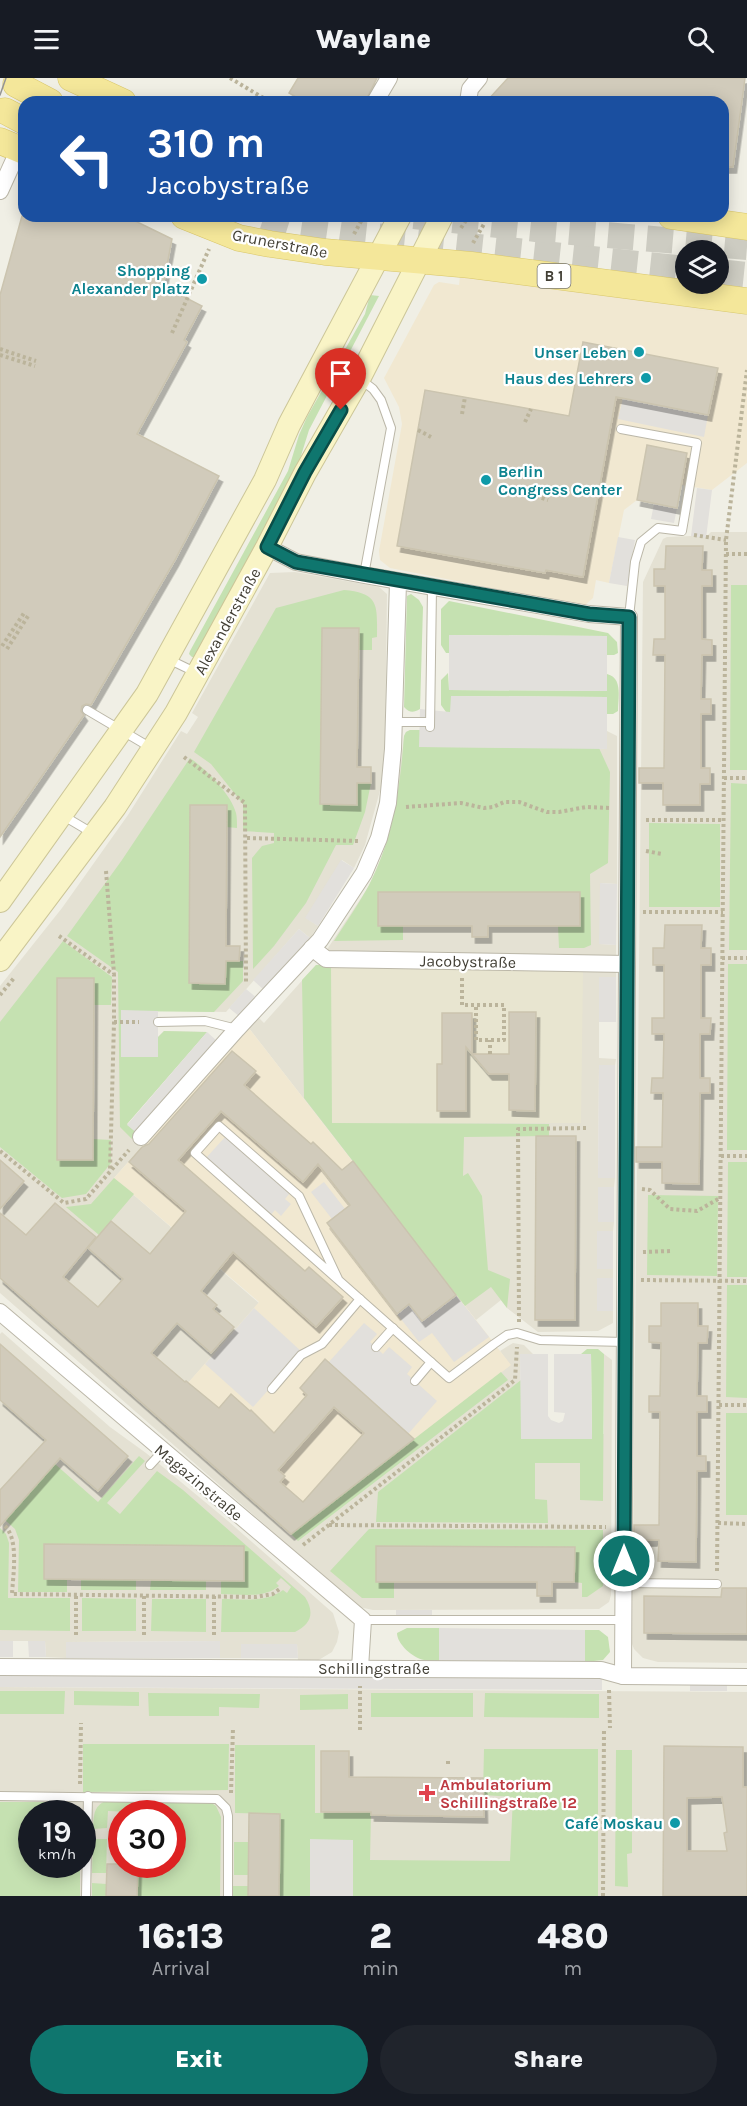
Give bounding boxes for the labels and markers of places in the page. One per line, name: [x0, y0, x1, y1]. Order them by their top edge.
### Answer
place label: Shopping Alexander platz: [72, 261, 190, 298]
marker: Shopping Alexander platz: [195, 272, 209, 286]
place label: Unser Leben: [534, 343, 627, 362]
marker: Unser Leben: [632, 345, 646, 359]
pin: [315, 348, 366, 410]
place label: Haus des Lehrers: [504, 369, 634, 388]
marker: Haus des Lehrers: [639, 371, 653, 385]
place label: Berlin Congress Center: [498, 462, 623, 499]
marker: Berlin Congress Center: [479, 473, 493, 487]
place label: Ambulatorium Schillingstraße 12: [440, 1775, 577, 1812]
marker: Ambulatorium Schillingstraße 12: [418, 1784, 436, 1802]
place label: Café Moskau: [565, 1814, 663, 1833]
marker: Café Moskau: [668, 1816, 682, 1830]

